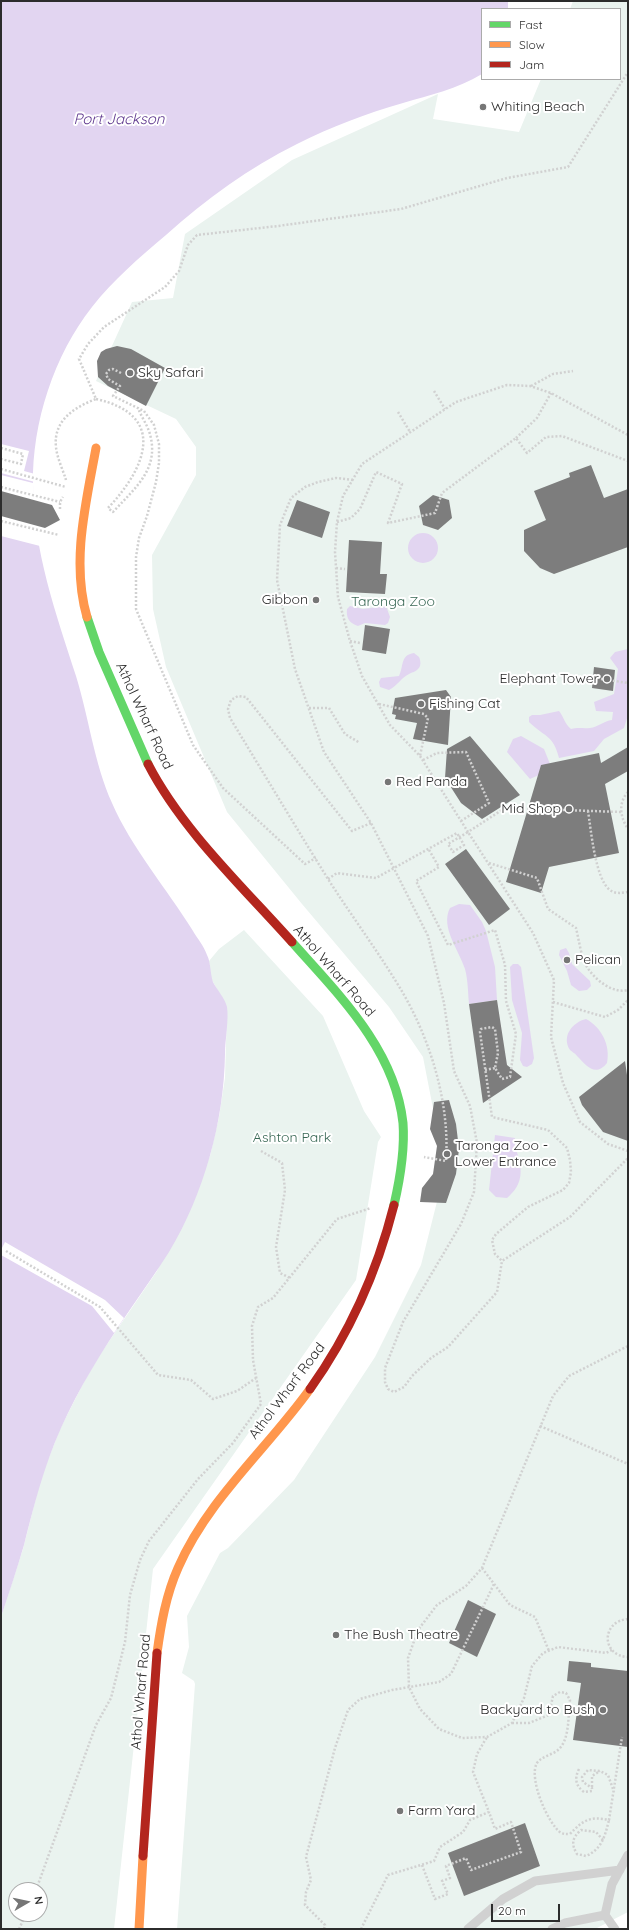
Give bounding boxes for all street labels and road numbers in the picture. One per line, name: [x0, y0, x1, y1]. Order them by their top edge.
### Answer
street label: Athol Wharf Road: [112, 660, 176, 772]
street label: Athol Wharf Road: [290, 922, 378, 1020]
street label: Athol Wharf Road: [245, 1340, 329, 1442]
street label: Athol Wharf Road: [128, 1633, 154, 1751]

